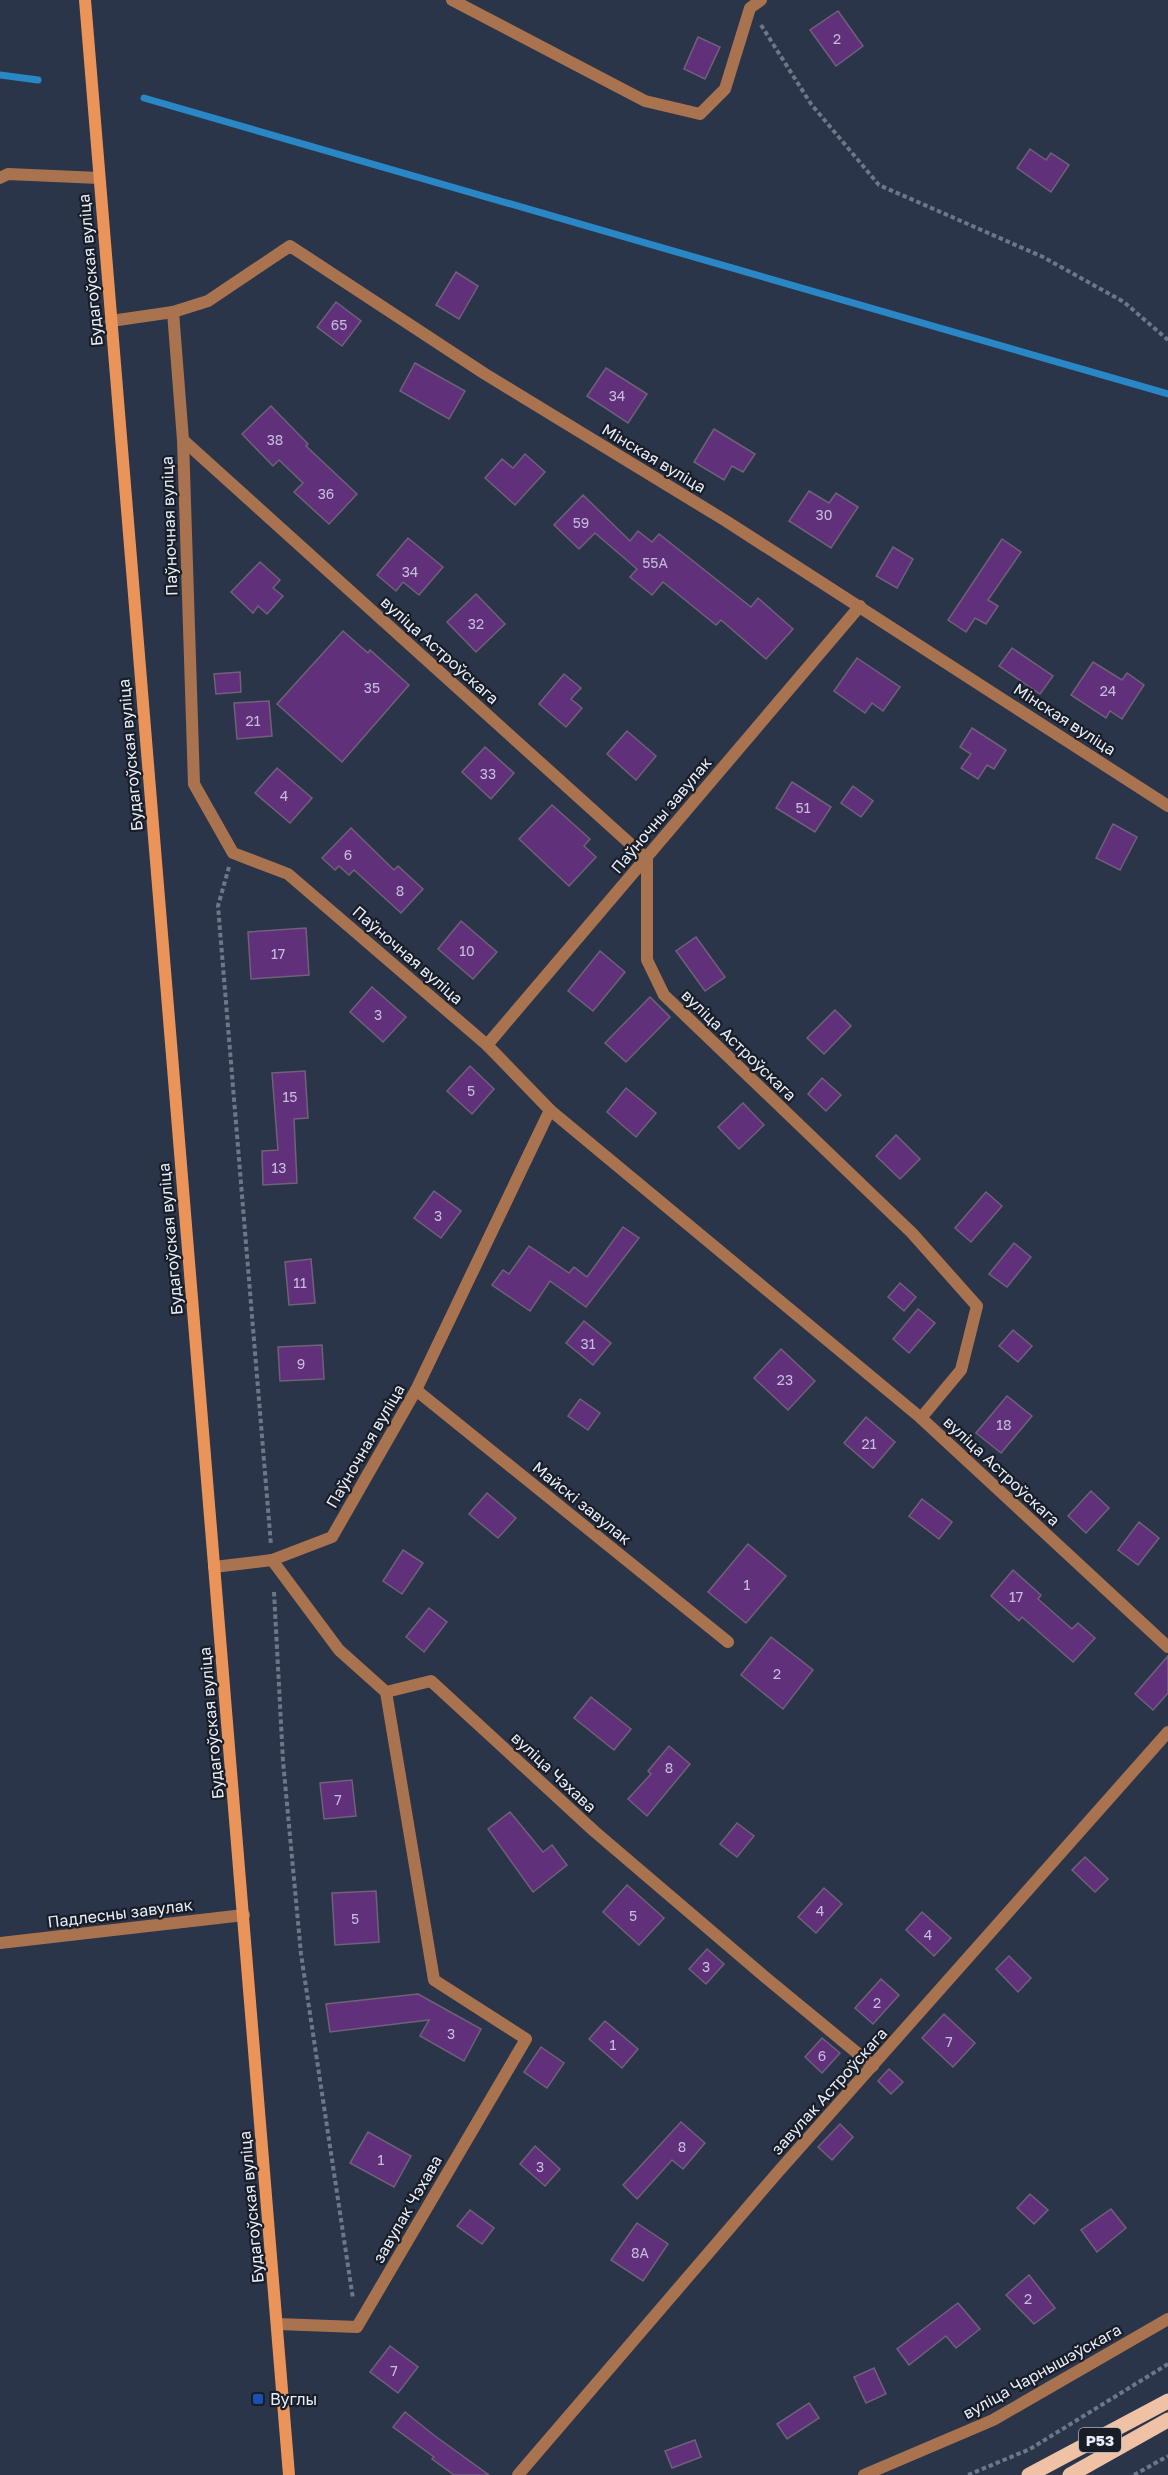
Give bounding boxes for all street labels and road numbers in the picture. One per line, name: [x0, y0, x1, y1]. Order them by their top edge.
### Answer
street label: Будагоўская вуліца: [73, 193, 107, 347]
street label: Мінская вуліца: [598, 419, 710, 497]
street label: Паўночная вуліца: [157, 456, 181, 596]
street label: вуліца Астроўскага: [377, 592, 503, 708]
street label: Будагоўская вуліца: [113, 678, 147, 832]
street label: Мінская вуліца: [1010, 679, 1120, 759]
street label: Паўночны завулак: [606, 753, 716, 877]
street label: Паўночная вуліца: [349, 902, 467, 1008]
street label: вуліца Астроўскага: [677, 985, 801, 1105]
street label: Будагоўская вуліца: [153, 1162, 187, 1316]
street label: Паўночная вуліца: [321, 1380, 409, 1512]
street label: вуліца Астроўскага: [940, 1412, 1064, 1530]
street label: Майскі завулак: [529, 1457, 635, 1549]
street label: Будагоўская вуліца: [194, 1646, 228, 1800]
street label: вуліца Чэхава: [507, 1728, 601, 1816]
street label: Падлесны завулак: [46, 1894, 194, 1932]
street label: завулак Астроўскага: [767, 2023, 891, 2159]
street label: Будагоўская вуліца: [234, 2130, 268, 2284]
street label: завулак Чэхава: [368, 2151, 446, 2267]
street label: вуліца Чарнышэўскага: [959, 2319, 1125, 2423]
road number: Р53: [1079, 2428, 1121, 2452]

